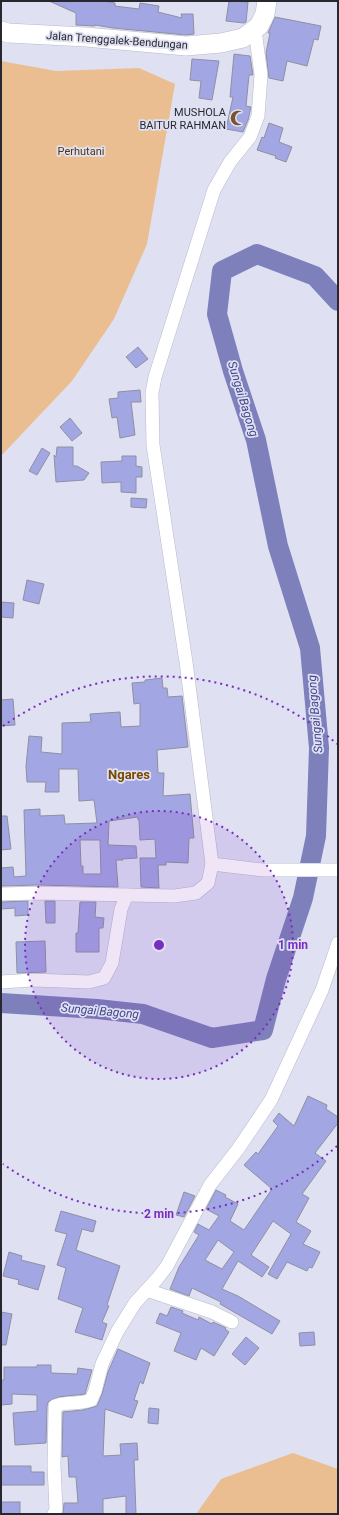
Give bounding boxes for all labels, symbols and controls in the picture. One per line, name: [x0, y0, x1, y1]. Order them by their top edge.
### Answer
street label: Jalan Trenggalek-Bendungan: [46, 29, 188, 52]
place label: MUSHOLA BAITUR RAHMAN: [139, 106, 227, 132]
mosque icon: MUSHOLA BAITUR RAHMAN: [229, 109, 247, 127]
park label: Perhutani: [58, 145, 104, 158]
water label: Sungai Bagong: [225, 360, 261, 439]
water label: Sungai Bagong: [305, 674, 325, 754]
district label: Ngares: [108, 767, 150, 782]
centre of rings: [152, 938, 166, 952]
text: 1 min: [278, 938, 308, 952]
water label: Sungai Bagong: [60, 1001, 140, 1021]
text: 2 min: [144, 1207, 174, 1221]

